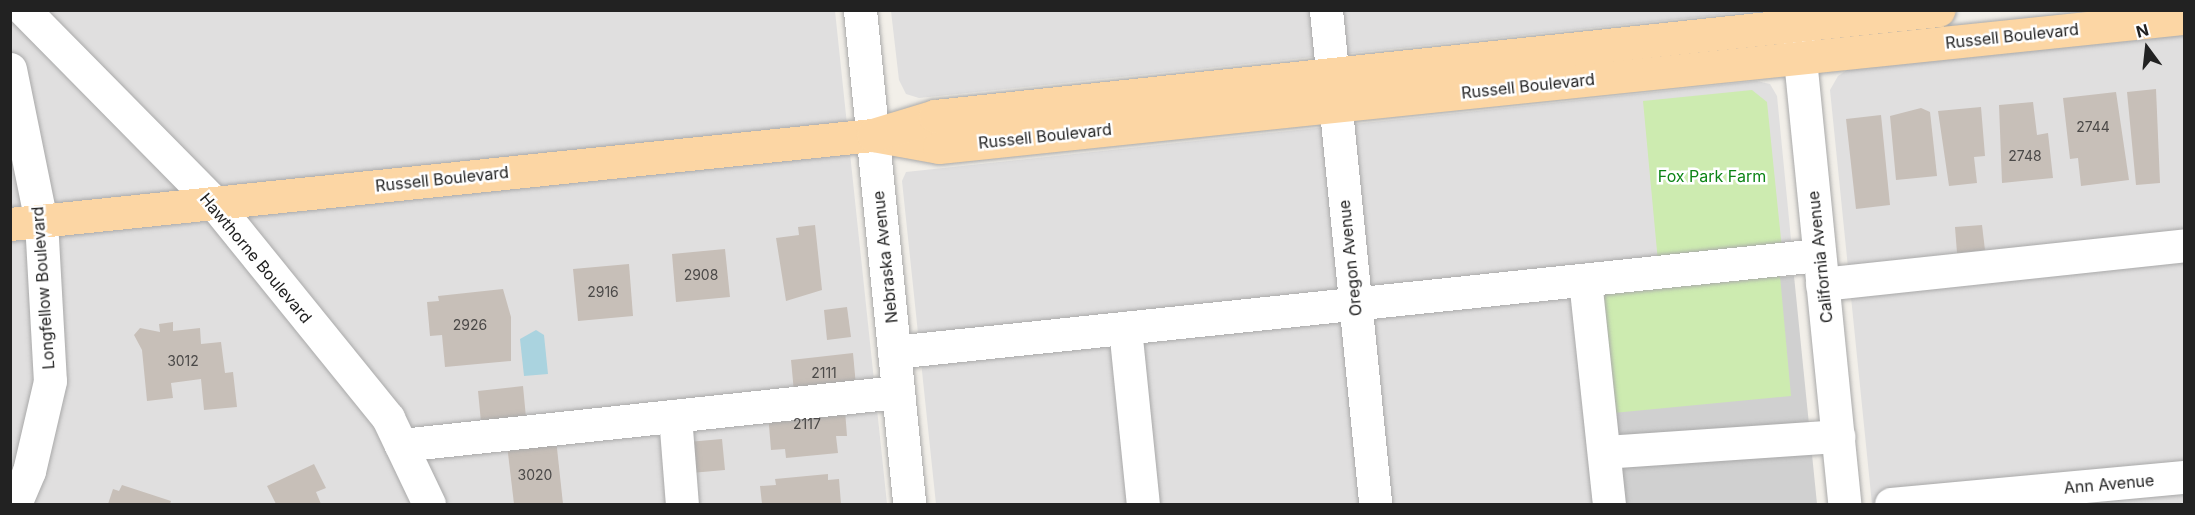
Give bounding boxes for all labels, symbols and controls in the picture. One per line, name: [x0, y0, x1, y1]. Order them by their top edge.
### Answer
north arrow: [2117, 18, 2177, 78]
street label: Russell Boulevard: [1944, 19, 2080, 53]
text: N: [2134, 19, 2151, 42]
street label: Russell Boulevard: [1460, 69, 1596, 103]
street label: Russell Boulevard: [977, 119, 1113, 153]
house number: 2744: [2076, 119, 2110, 135]
house number: 2748: [2008, 148, 2042, 164]
street label: Russell Boulevard: [374, 162, 510, 196]
park label: Fox Park Farm: [1658, 166, 1766, 186]
street label: Hawthorne Boulevard: [196, 189, 316, 327]
street label: Nebraska Avenue: [868, 190, 902, 324]
street label: California Avenue: [1804, 190, 1836, 324]
street label: Oregon Avenue: [1334, 199, 1366, 317]
street label: Longfellow Boulevard: [28, 206, 58, 370]
house number: 2908: [684, 267, 718, 283]
house number: 2916: [587, 284, 619, 300]
house number: 2926: [453, 317, 487, 333]
house number: 3012: [167, 353, 199, 369]
house number: 2111: [811, 365, 837, 381]
house number: 2117: [793, 416, 821, 432]
house number: 3020: [518, 467, 552, 483]
street label: Ann Avenue: [2063, 470, 2155, 498]

